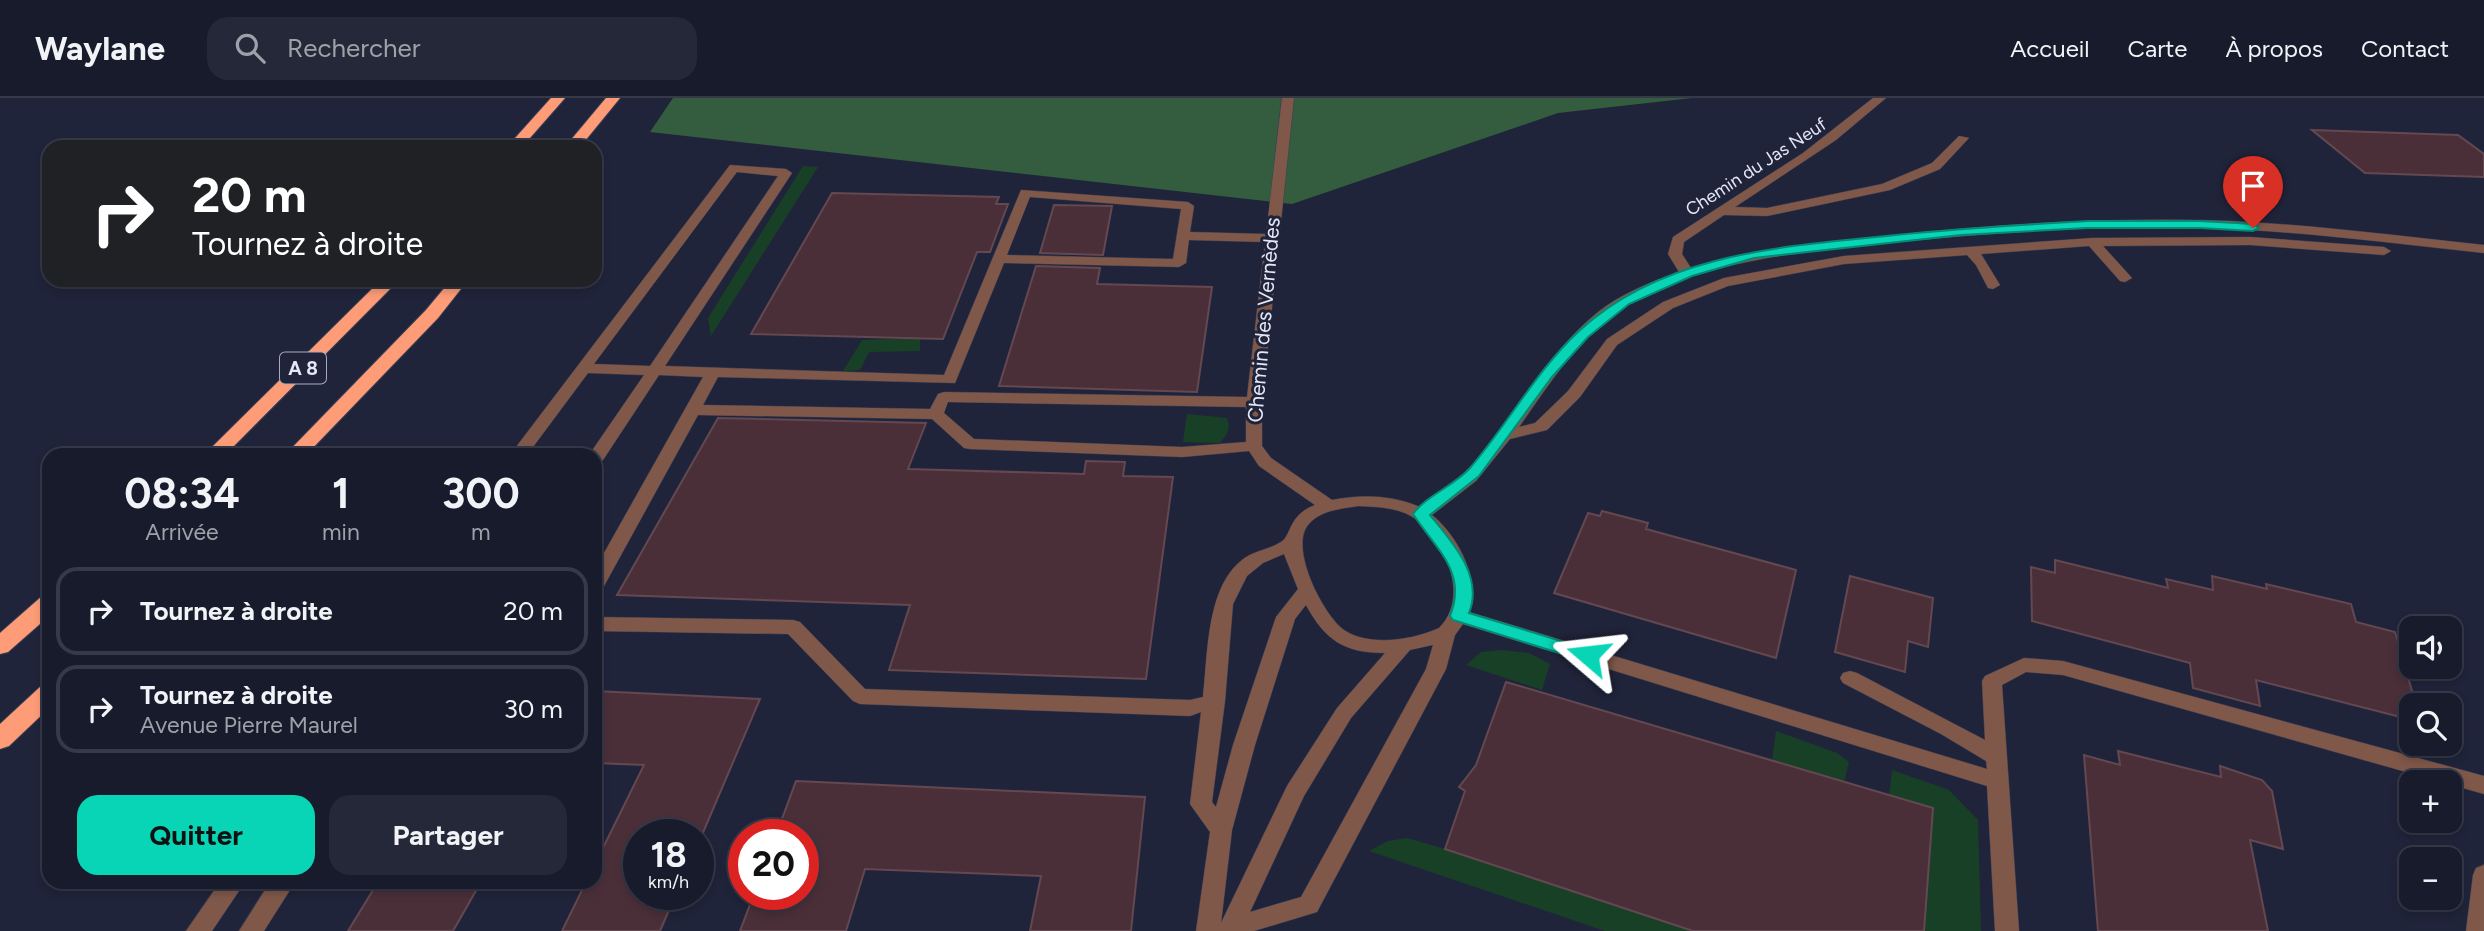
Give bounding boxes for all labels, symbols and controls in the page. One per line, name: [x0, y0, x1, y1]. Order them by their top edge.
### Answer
search box: [207, 17, 697, 80]
text: Waylane: [35, 29, 165, 68]
icon: search: [231, 29, 269, 67]
text: Rechercher: [287, 32, 421, 64]
text: Accueil: [2010, 34, 2090, 63]
text: Carte: [2128, 34, 2187, 63]
text: À propos: [2225, 34, 2323, 63]
text: Contact: [2361, 34, 2449, 63]
street label: Chemin du Jas Neuf: [1681, 113, 1831, 221]
pin: [2223, 156, 2283, 228]
text: 20 m: [192, 165, 307, 224]
icon: arrive: [2234, 167, 2272, 205]
icon: right: [77, 168, 168, 259]
street label: Chemin des Vernèdes: [1242, 216, 1285, 424]
text: Tournez à droite: [192, 225, 423, 263]
road number: A 8: [280, 352, 326, 384]
text: 08:34: [124, 468, 240, 519]
text: 1: [332, 468, 350, 519]
text: 300: [442, 468, 520, 519]
text: Arrivée: [145, 518, 219, 546]
text: min: [322, 518, 360, 546]
text: m: [471, 518, 491, 546]
icon: right: [81, 592, 119, 630]
text: Tournez à droite: [140, 595, 333, 627]
text: 20 m: [503, 595, 563, 627]
map controls: [2399, 616, 2462, 910]
button: sound: [2399, 616, 2462, 679]
position arrow: [1551, 618, 1625, 692]
text: Tournez à droite: [140, 679, 333, 711]
icon: right: [81, 690, 119, 728]
text: 30 m: [504, 693, 563, 725]
button: search: [2399, 693, 2462, 756]
text: Avenue Pierre Maurel: [140, 711, 358, 739]
button: +: [2399, 770, 2462, 833]
button: Quitter: [77, 795, 315, 875]
button: Partager: [329, 795, 567, 875]
speed limit sign: 20: [728, 819, 819, 910]
text: 18: [650, 834, 687, 876]
button: −: [2399, 847, 2462, 910]
text: km/h: [648, 871, 689, 893]

